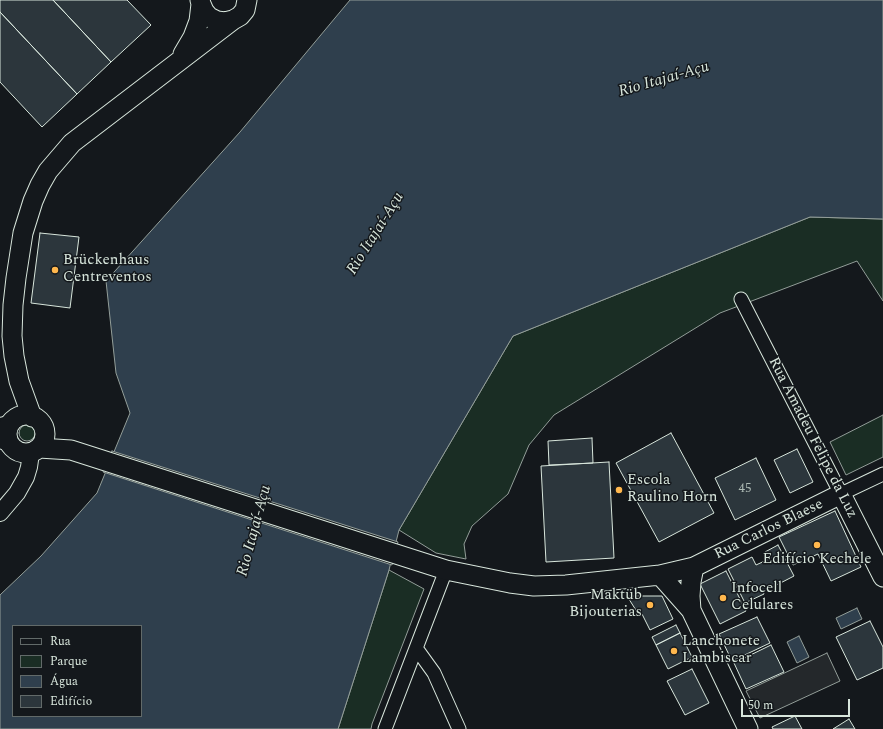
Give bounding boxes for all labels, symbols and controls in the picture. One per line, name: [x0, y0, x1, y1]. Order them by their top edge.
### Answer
water label: Rio Itajaí-Açu: [616, 58, 712, 102]
water label: Rio Itajaí-Açu: [343, 189, 409, 279]
place label: Brückenhaus Centreventos: [63, 252, 152, 287]
marker: Brückenhaus Centreventos: [50, 265, 60, 275]
street label: Rua Amadeu Felipe da Luz: [764, 355, 860, 521]
place label: Escola Raulino Horn: [627, 472, 717, 507]
house number: 45: [739, 481, 751, 497]
water label: Rio Itajaí-Açu: [234, 483, 276, 579]
marker: Escola Raulino Horn: [614, 485, 624, 495]
street label: Rua Carlos Blaese: [712, 496, 826, 564]
marker: Edifício Kechele: [812, 540, 822, 550]
place label: Edifício Kechele: [762, 551, 872, 569]
place label: Infocell Celulares: [731, 580, 793, 615]
place label: Maktüb Bijouterias: [569, 587, 642, 622]
marker: Infocell Celulares: [718, 593, 728, 603]
marker: Maktüb Bijouterias: [645, 600, 655, 610]
legend: [12, 625, 142, 717]
text: Rua: [50, 632, 71, 651]
place label: Lanchonete Lambiscar: [682, 633, 760, 668]
marker: Lanchonete Lambiscar: [669, 646, 679, 656]
text: Parque: [50, 652, 87, 671]
text: Água: [50, 672, 78, 691]
scale bar: [743, 691, 852, 717]
text: Edifício: [50, 692, 92, 711]
text: 50 m: [748, 696, 773, 715]

